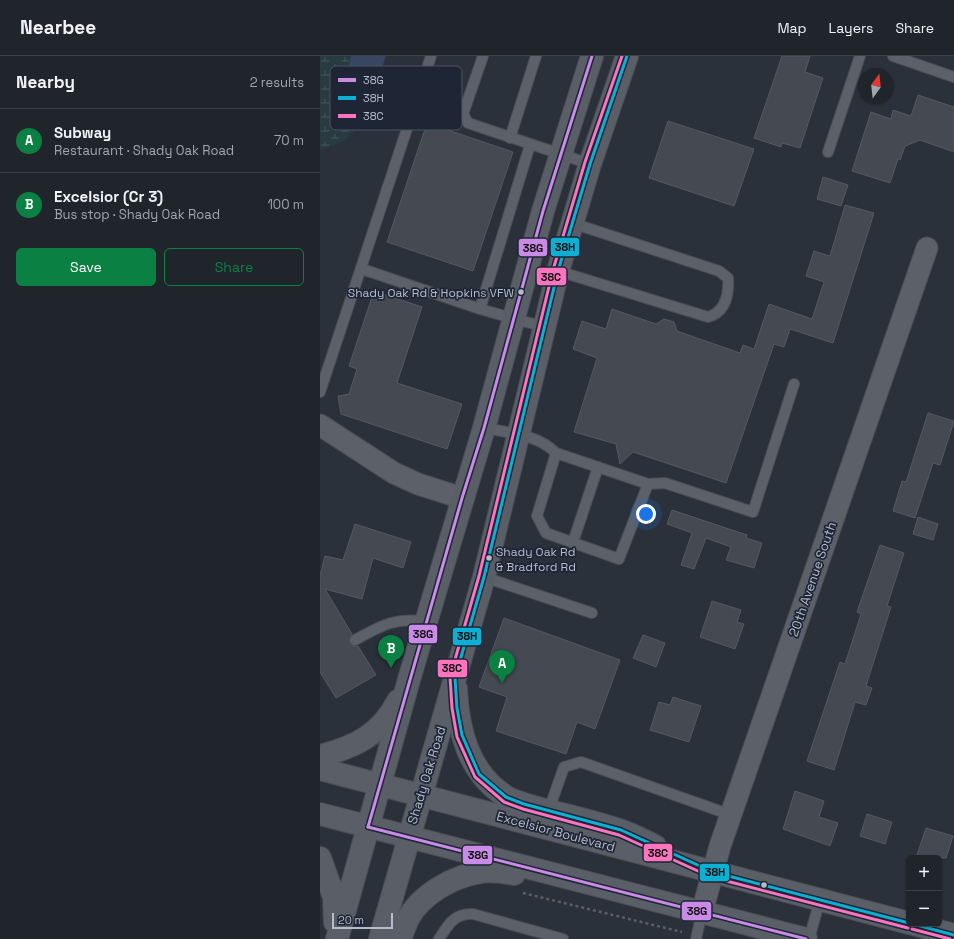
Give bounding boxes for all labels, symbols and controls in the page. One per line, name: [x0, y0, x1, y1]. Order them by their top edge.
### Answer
text: Nearbee: [20, 15, 96, 40]
text: Map: [777, 19, 807, 37]
text: Layers: [829, 19, 873, 37]
text: Share: [895, 19, 934, 37]
legend: [330, 66, 462, 130]
north arrow: [858, 68, 894, 104]
text: Nearby: [16, 71, 75, 93]
text: 38G: [363, 73, 384, 87]
text: 2 results: [250, 74, 304, 91]
text: 38H: [363, 91, 384, 105]
text: 38C: [363, 109, 384, 123]
text: Subway: [54, 123, 111, 142]
text: A: [25, 132, 33, 149]
text: 70 m: [274, 132, 304, 149]
text: Restaurant · Shady Oak Road: [54, 142, 234, 159]
text: Excelsior (Cr 3): [54, 187, 163, 206]
text: B: [25, 196, 33, 213]
text: 100 m: [267, 196, 304, 213]
text: Bus stop · Shady Oak Road: [54, 206, 220, 223]
line badge: 38H: [550, 237, 580, 257]
line badge: 38G: [518, 238, 548, 257]
text: 38H: [555, 240, 575, 254]
text: 38G: [523, 241, 543, 255]
button: Save: [16, 248, 156, 286]
button: Share: [164, 248, 304, 286]
line badge: 38C: [536, 267, 567, 286]
text: 38C: [541, 270, 561, 284]
place label: Shady Oak Rd & Hopkins VFW: [348, 285, 514, 301]
marker: Shady Oak Rd & Hopkins VFW: [516, 287, 526, 297]
your location: [636, 504, 656, 524]
street label: 20th Avenue South: [785, 519, 840, 639]
place label: Shady Oak Rd & Bradford Rd: [496, 544, 576, 575]
marker: Shady Oak Rd & Bradford Rd: [484, 553, 494, 563]
line badge: 38G: [408, 624, 438, 644]
text: 38G: [413, 627, 433, 641]
line badge: 38H: [452, 627, 482, 646]
text: 38H: [457, 629, 477, 643]
pin: B: [378, 635, 404, 668]
pin: A: [489, 650, 515, 683]
line badge: 38C: [437, 659, 468, 678]
text: 38C: [442, 661, 462, 675]
street label: Shady Oak Road: [404, 724, 449, 826]
street label: Excelsior Boulevard: [495, 807, 617, 855]
line badge: 38C: [643, 843, 673, 862]
line badge: 38G: [462, 845, 493, 865]
text: 38C: [648, 846, 668, 860]
text: 38G: [468, 848, 488, 862]
map controls: [906, 855, 942, 927]
button: +: [906, 855, 942, 891]
line badge: 38H: [699, 863, 730, 882]
text: 38H: [705, 865, 725, 879]
unlabelled marker: [759, 880, 769, 890]
button: −: [906, 891, 942, 927]
line badge: 38G: [681, 901, 712, 921]
text: 38G: [687, 904, 707, 918]
scale bar: [332, 911, 393, 930]
text: 20 m: [338, 913, 364, 927]

